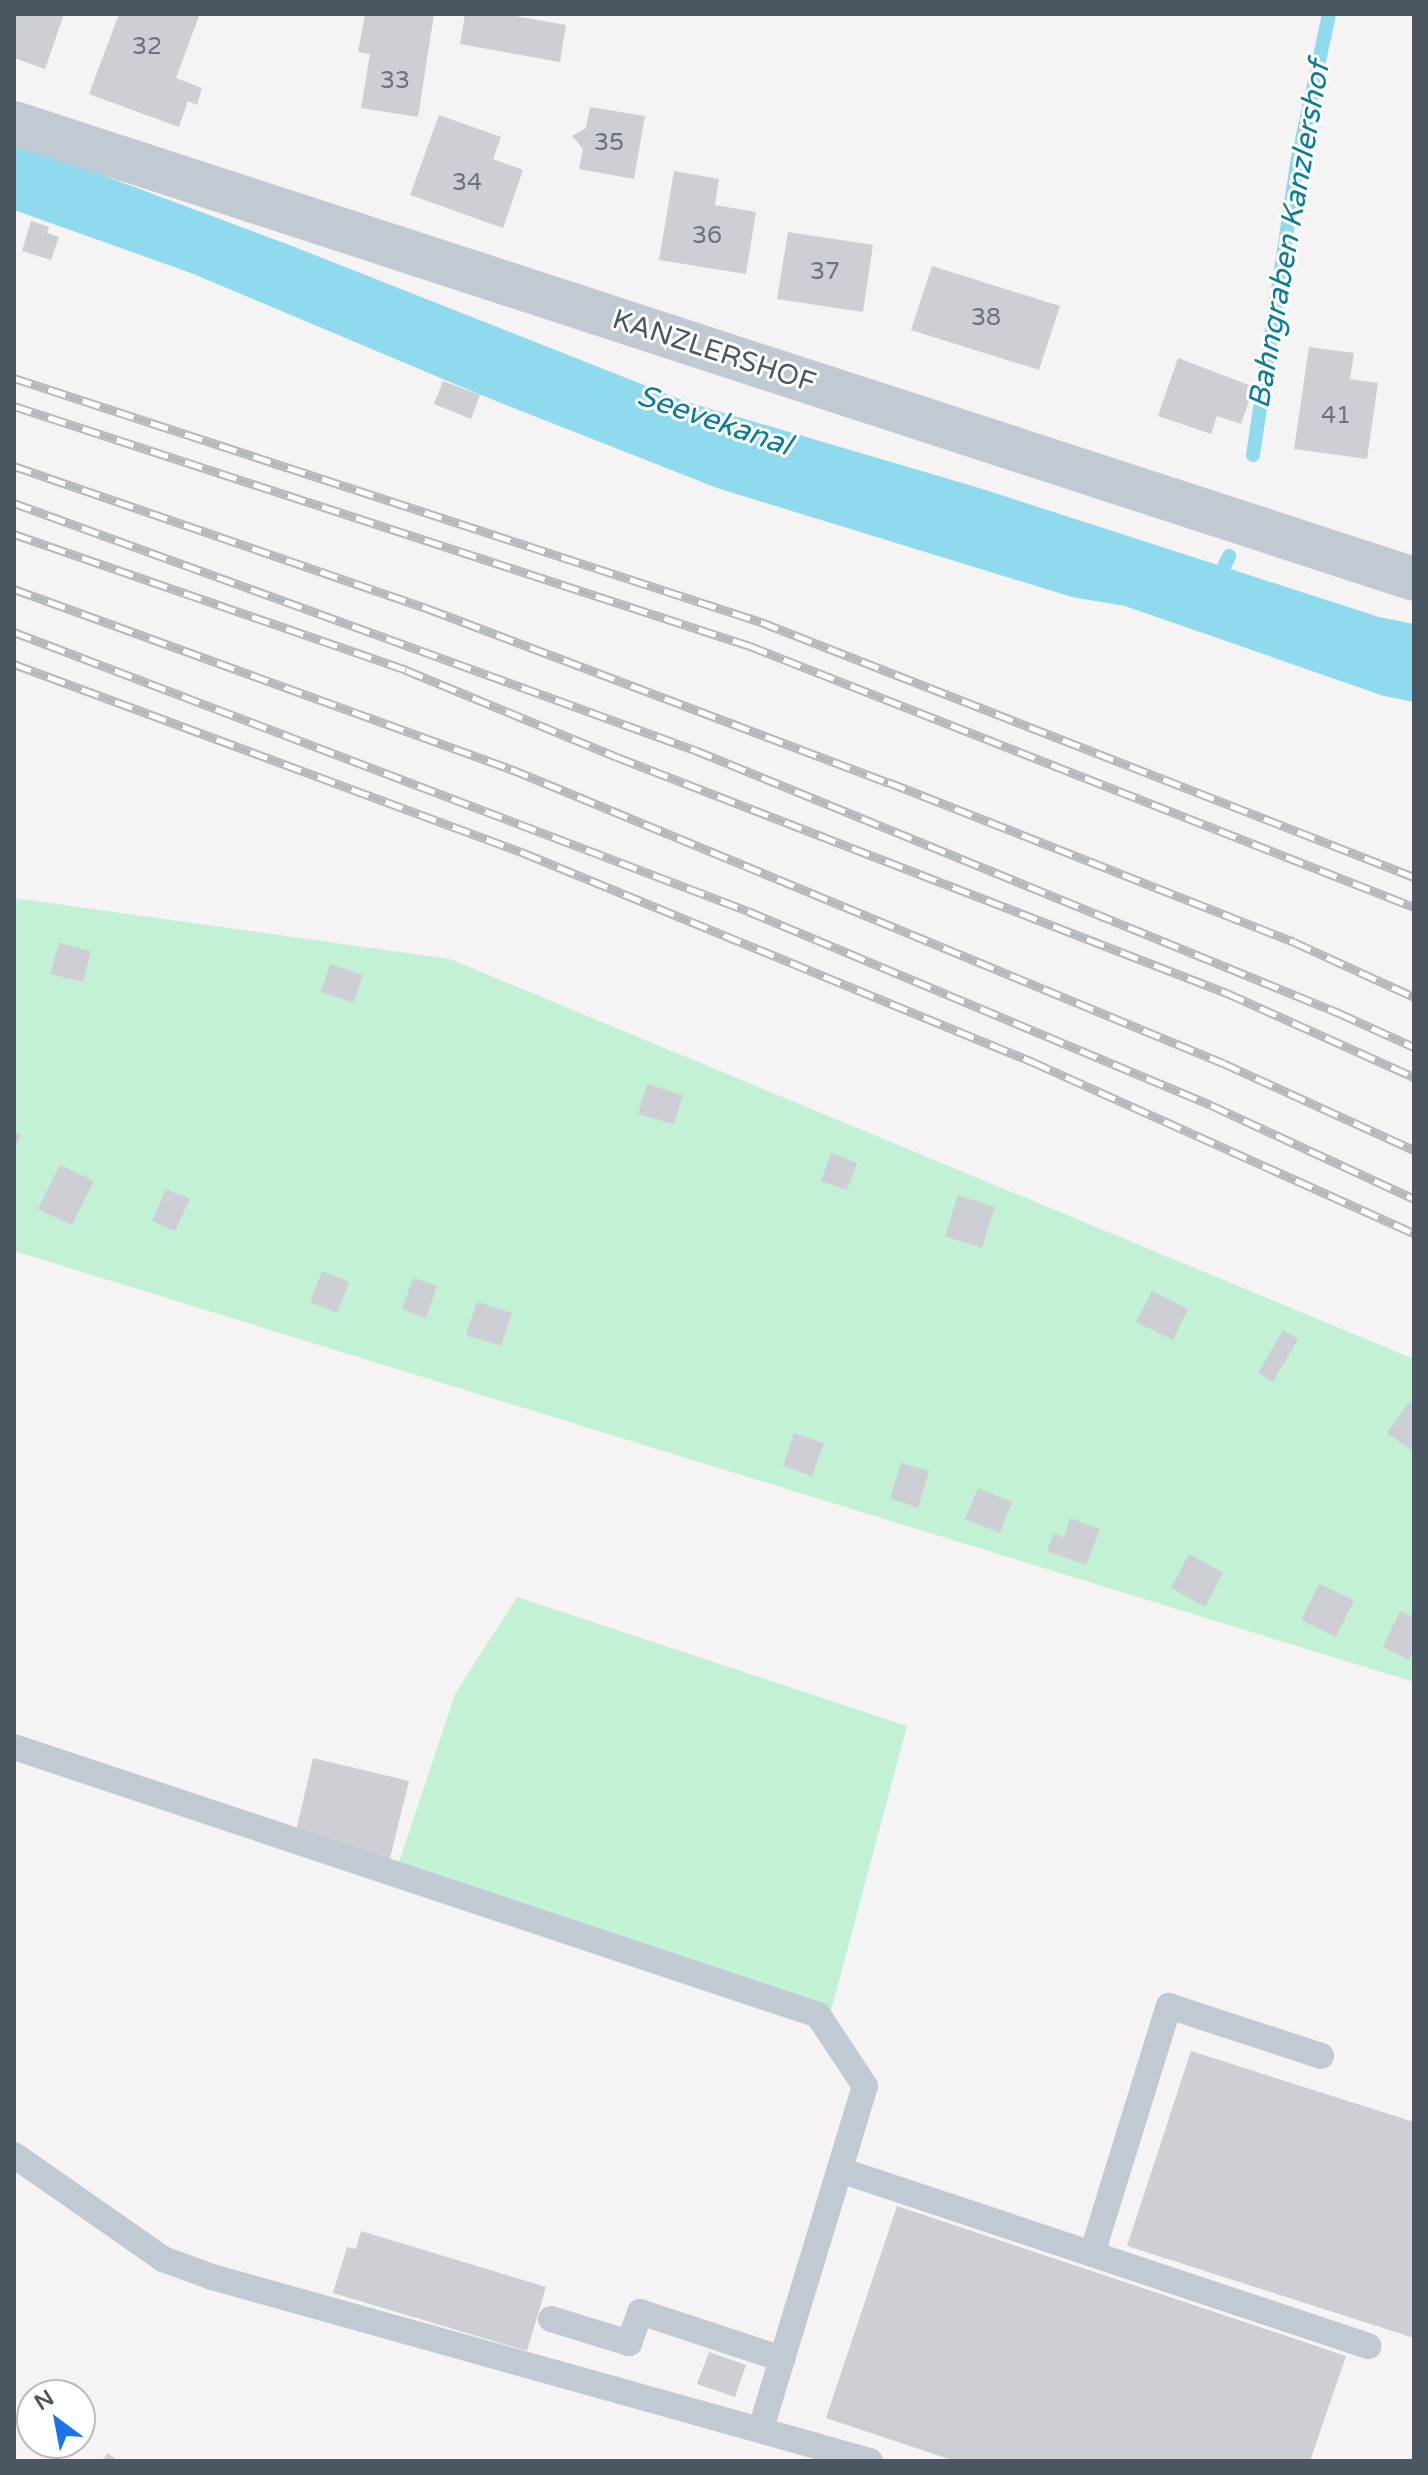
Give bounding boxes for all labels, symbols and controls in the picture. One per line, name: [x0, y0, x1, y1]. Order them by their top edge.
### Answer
house number: 32: [132, 33, 162, 61]
water label: Bahngraben Kanzlershof: [1242, 59, 1338, 411]
house number: 33: [380, 67, 410, 95]
house number: 35: [594, 129, 624, 157]
house number: 34: [452, 169, 482, 197]
house number: 36: [692, 222, 722, 250]
house number: 37: [810, 258, 840, 286]
street label: KANZLERSHOF: [608, 302, 820, 400]
house number: 38: [971, 304, 1001, 332]
water label: Seevekanal: [632, 378, 796, 464]
house number: 41: [1321, 402, 1351, 430]
north arrow: [16, 2379, 96, 2459]
text: N: [30, 2385, 59, 2416]

